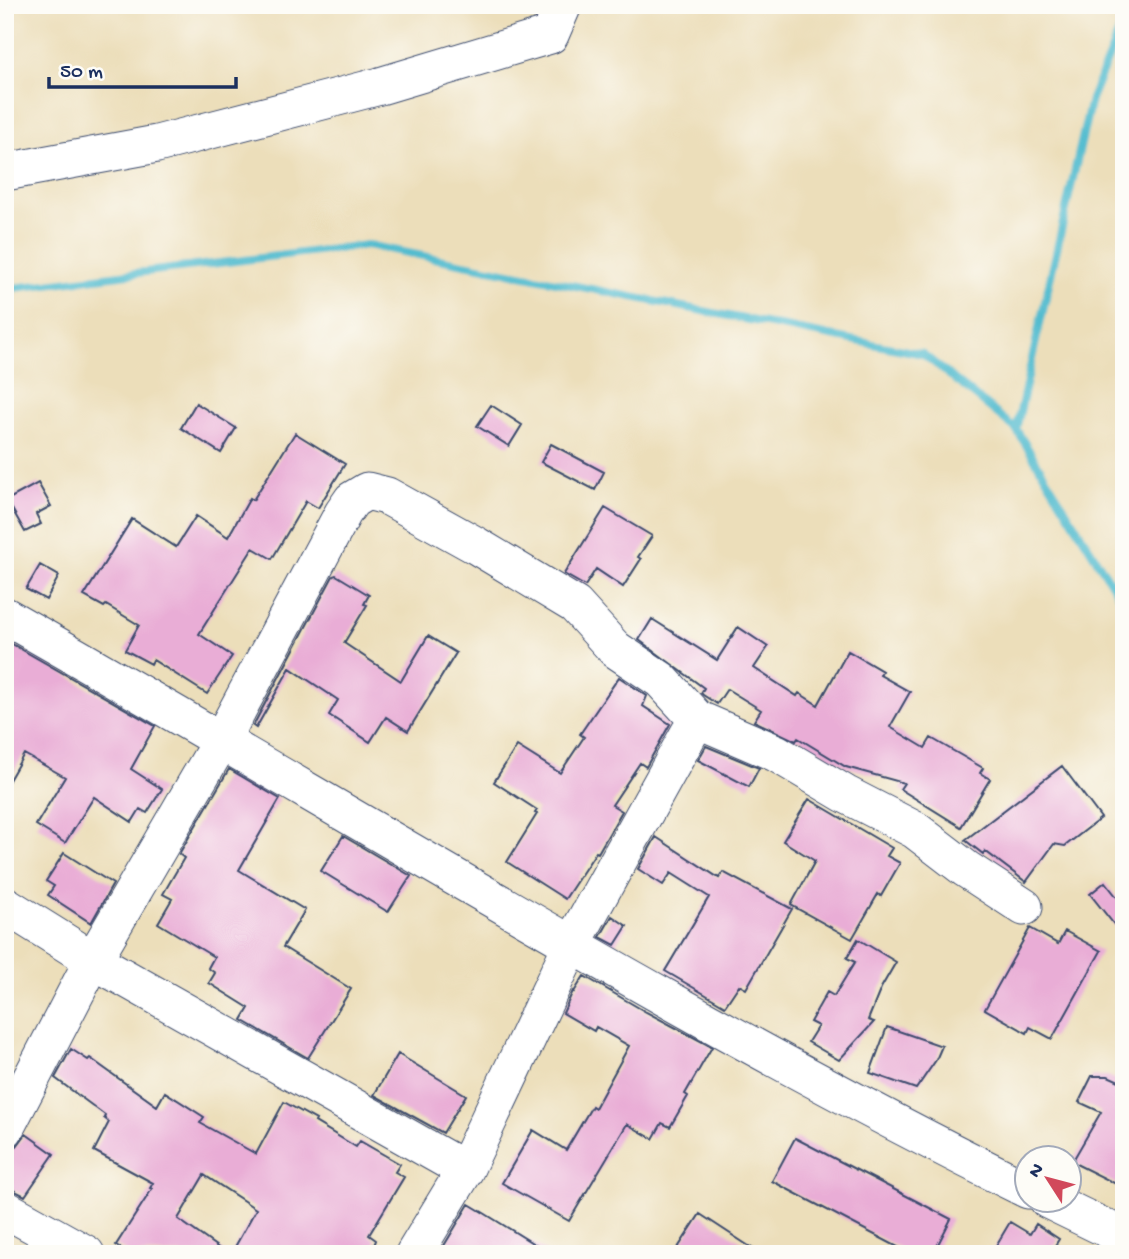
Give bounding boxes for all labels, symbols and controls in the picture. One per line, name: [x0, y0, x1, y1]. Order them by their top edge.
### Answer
scale bar: [49, 46, 236, 90]
text: 50 m: [60, 61, 103, 86]
north arrow: [1014, 1144, 1084, 1214]
text: N: [1024, 1159, 1050, 1183]

